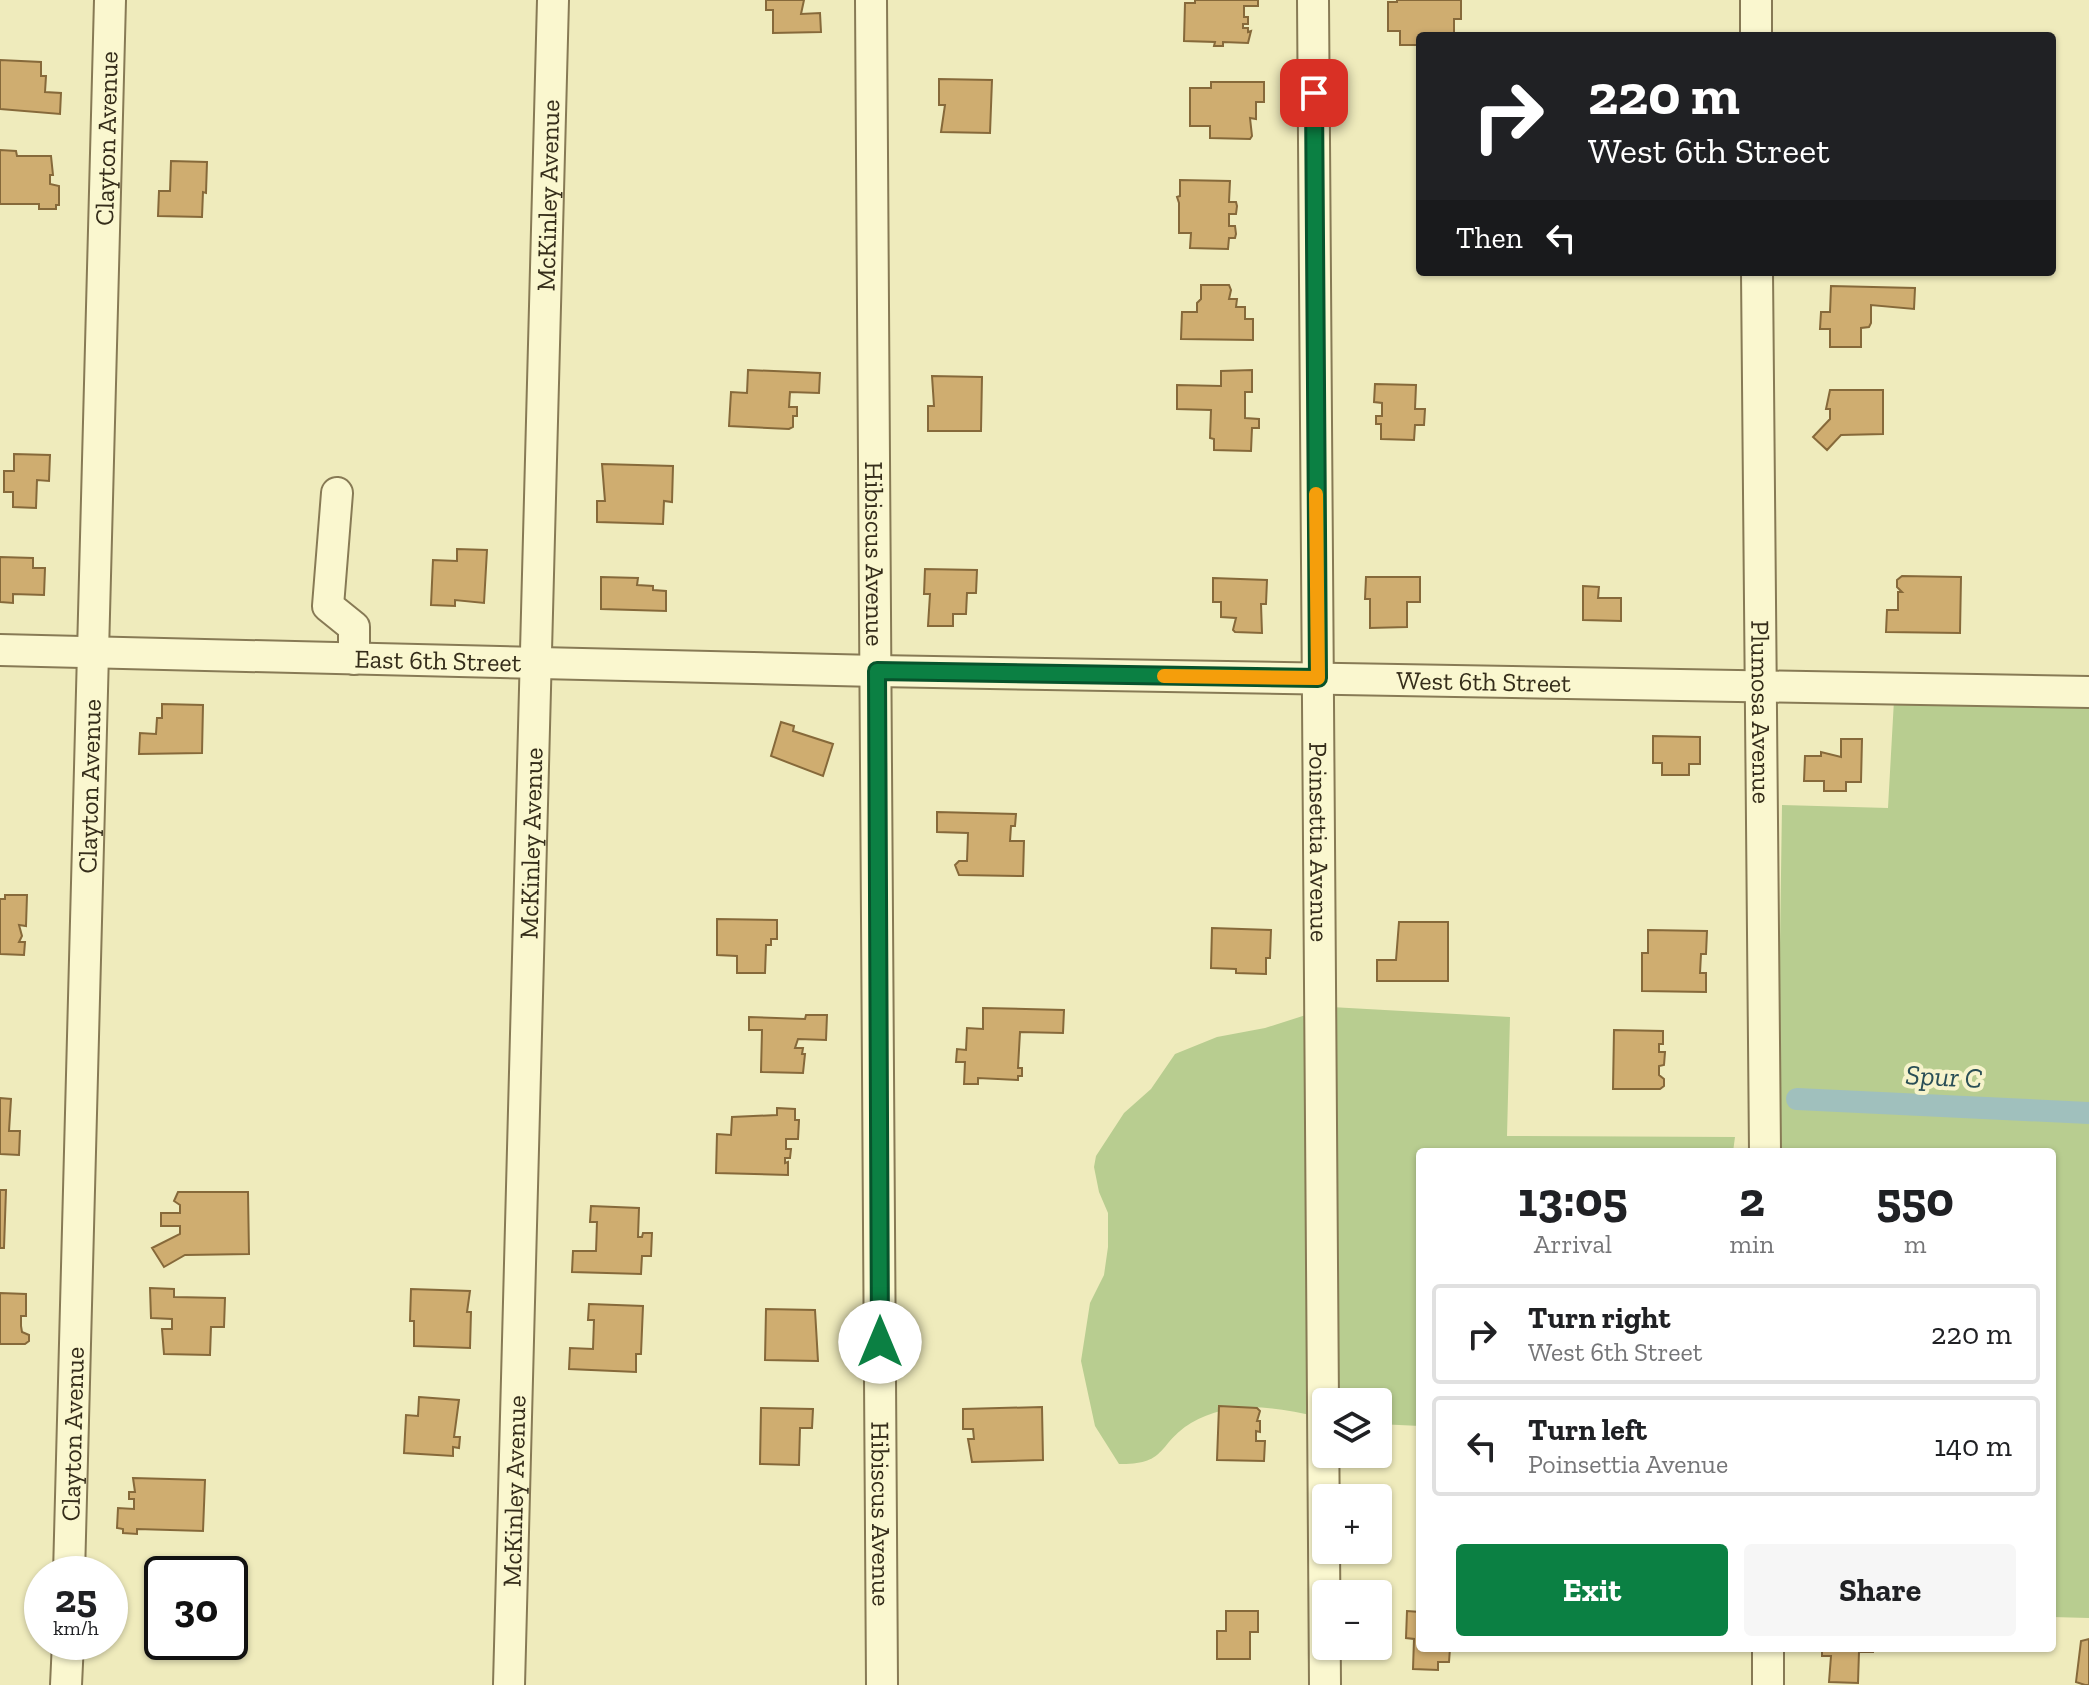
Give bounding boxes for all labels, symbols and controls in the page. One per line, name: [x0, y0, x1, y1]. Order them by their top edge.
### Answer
street label: Clayton Avenue: [88, 51, 125, 226]
pin: [1280, 59, 1348, 127]
text: 220 m: [1588, 61, 1740, 128]
icon: right: [1456, 64, 1560, 168]
icon: arrive: [1292, 71, 1336, 115]
street label: McKinley Avenue: [529, 99, 566, 292]
text: West 6th Street: [1588, 129, 1830, 172]
icon: left: [1539, 216, 1583, 260]
text: Then: [1456, 220, 1523, 256]
street label: Hibiscus Avenue: [858, 461, 891, 647]
street label: Plumosa Avenue: [1744, 620, 1778, 804]
street label: East 6th Street: [354, 642, 522, 678]
street label: West 6th Street: [1396, 664, 1572, 699]
street label: Clayton Avenue: [71, 699, 108, 874]
street label: Poinsettia Avenue: [1302, 742, 1336, 942]
street label: McKinley Avenue: [512, 747, 549, 940]
water label: Spur C: [1905, 1058, 1983, 1095]
text: 13:05: [1518, 1171, 1628, 1228]
text: 2: [1739, 1171, 1765, 1228]
text: 550: [1876, 1171, 1954, 1228]
text: Arrival: [1534, 1228, 1612, 1260]
text: min: [1730, 1228, 1774, 1260]
text: m: [1904, 1228, 1926, 1260]
position arrow: [838, 1300, 922, 1384]
text: Turn right: [1528, 1300, 1670, 1336]
icon: right: [1460, 1312, 1504, 1356]
text: 220 m: [1931, 1316, 2012, 1352]
text: West 6th Street: [1528, 1336, 1702, 1368]
street label: Clayton Avenue: [54, 1346, 91, 1522]
map controls: [1312, 1388, 1392, 1660]
button: layers: [1312, 1388, 1392, 1468]
street label: McKinley Avenue: [496, 1395, 533, 1587]
text: Turn left: [1528, 1412, 1647, 1448]
street label: Hibiscus Avenue: [864, 1421, 897, 1607]
icon: left: [1460, 1424, 1504, 1468]
text: 140 m: [1934, 1428, 2012, 1464]
text: Poinsettia Avenue: [1528, 1448, 1728, 1480]
button: +: [1312, 1484, 1392, 1564]
button: Exit: [1456, 1544, 1728, 1636]
button: Share: [1744, 1544, 2016, 1636]
speed limit sign: 30: [144, 1556, 248, 1660]
text: 25: [55, 1574, 97, 1622]
button: −: [1312, 1580, 1392, 1660]
text: km/h: [53, 1616, 99, 1640]

